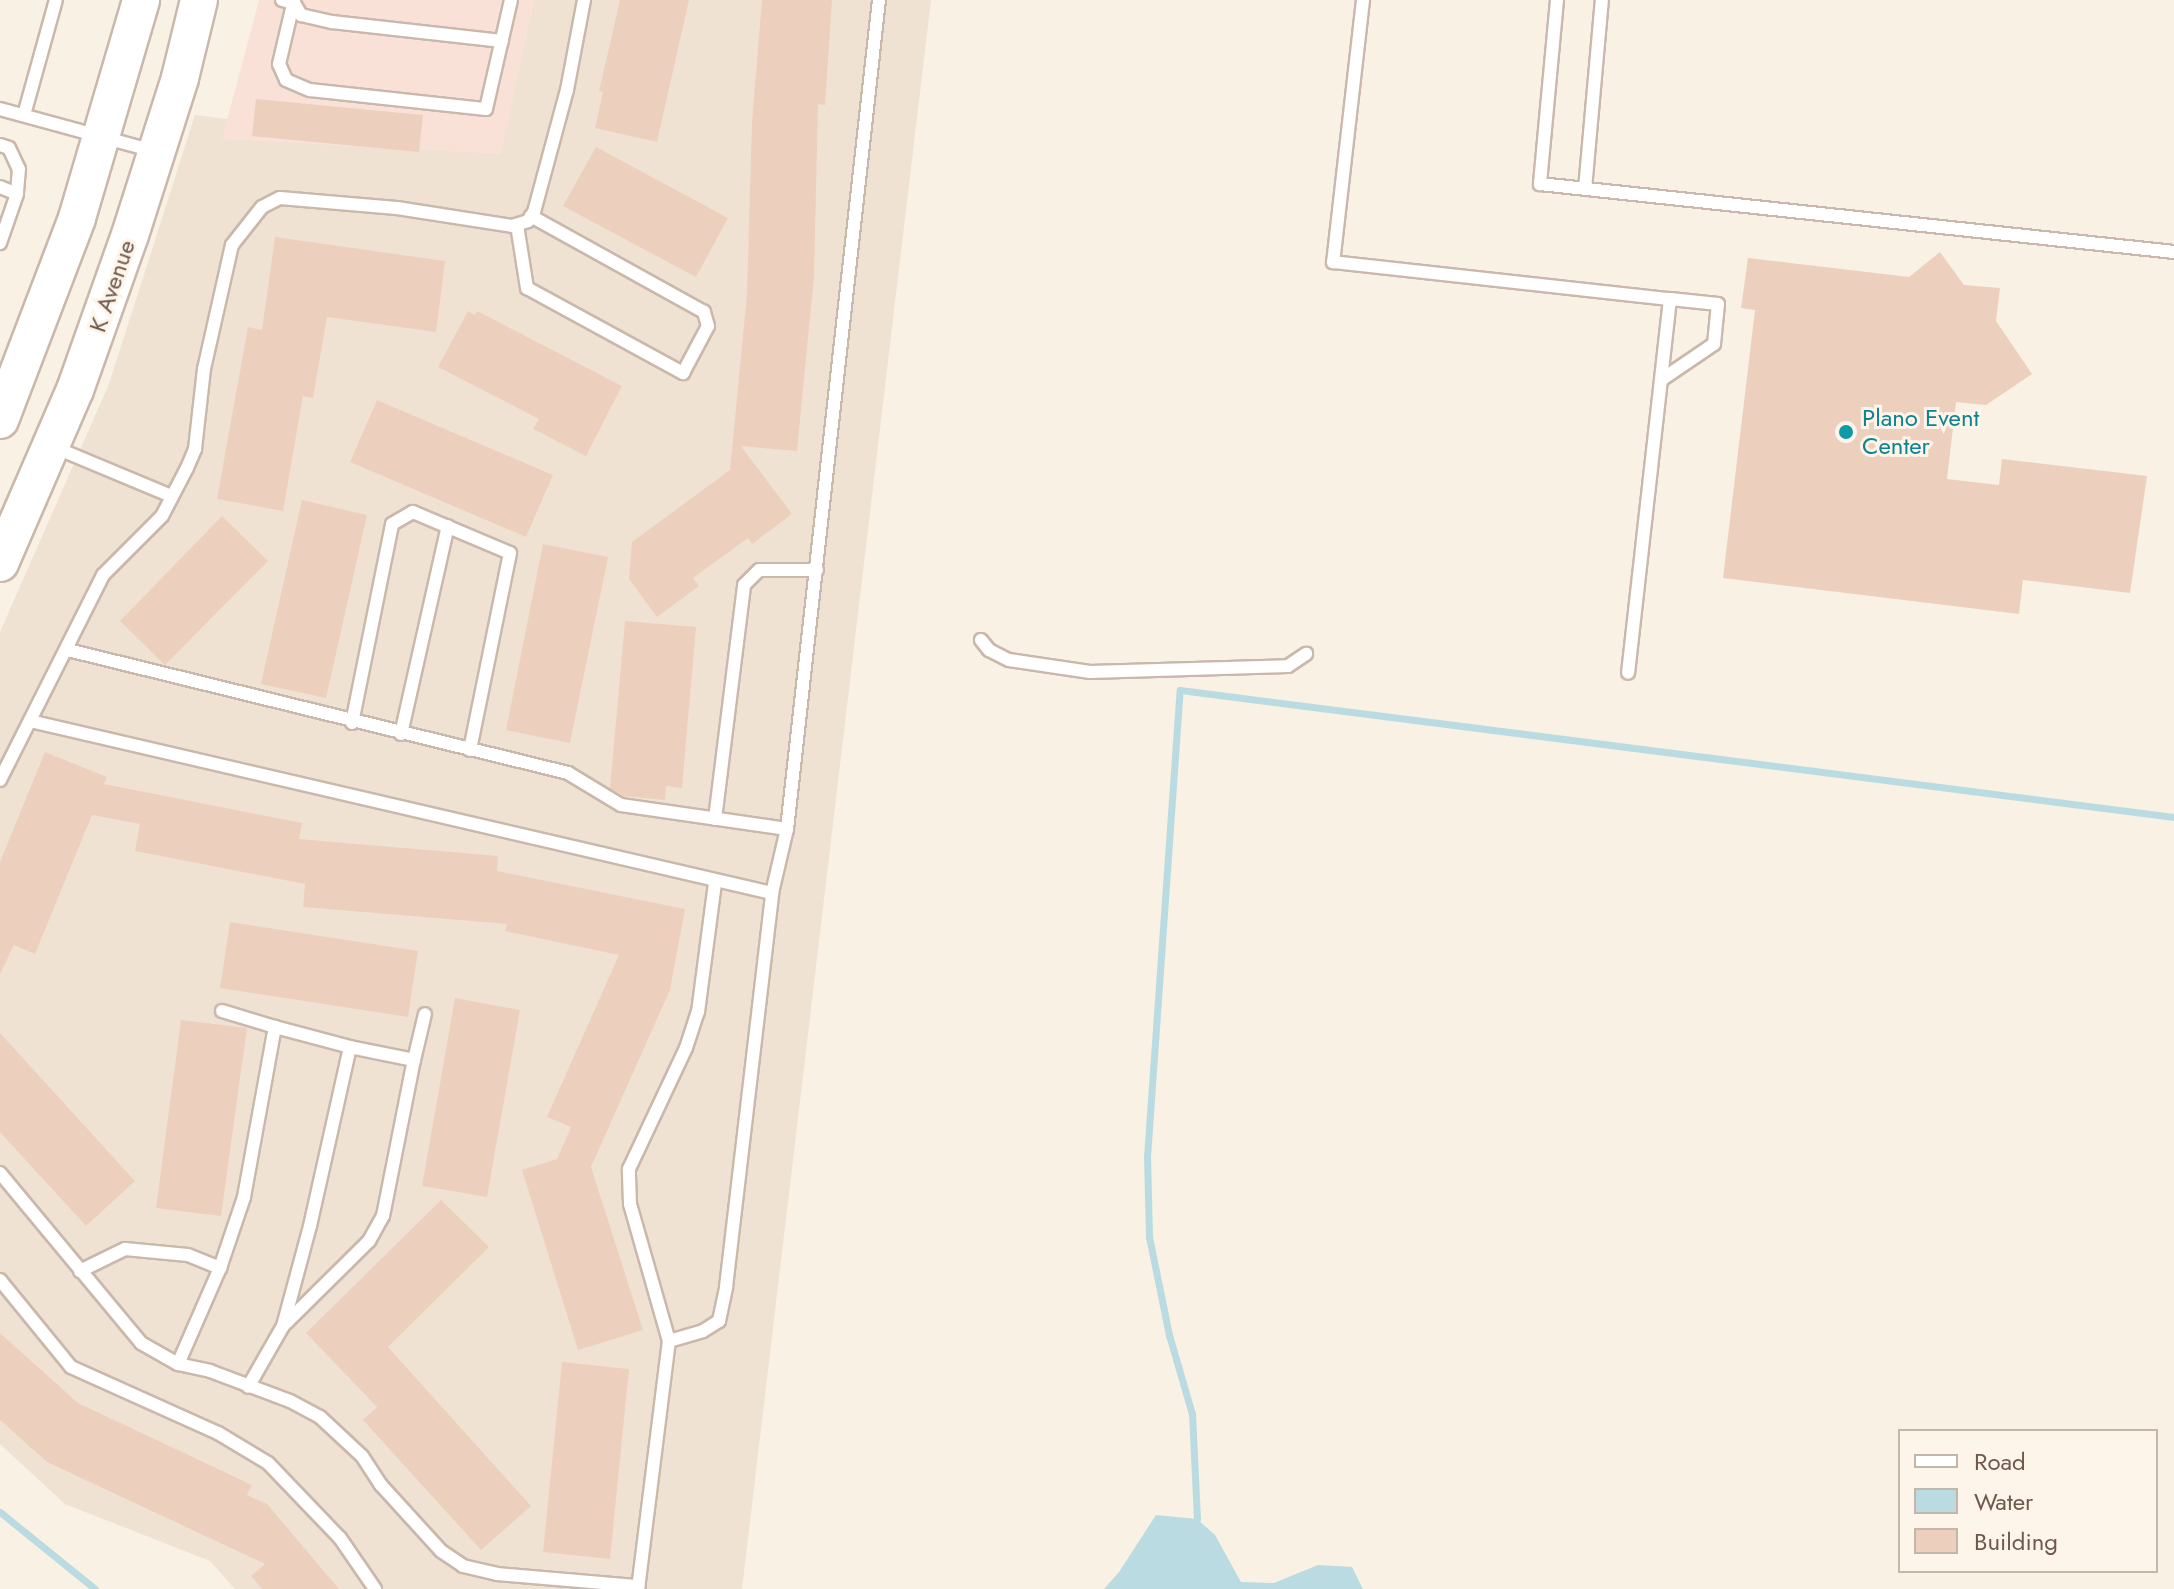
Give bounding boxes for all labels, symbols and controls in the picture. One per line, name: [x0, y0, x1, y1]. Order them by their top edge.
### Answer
street label: K Avenue: [83, 236, 141, 336]
place label: Plano Event Center: [1862, 404, 1979, 460]
marker: Plano Event Center: [1837, 423, 1855, 441]
legend: [1898, 1429, 2158, 1573]
text: Road: [1974, 1444, 2026, 1479]
text: Water: [1974, 1484, 2033, 1519]
text: Building: [1974, 1524, 2058, 1559]

